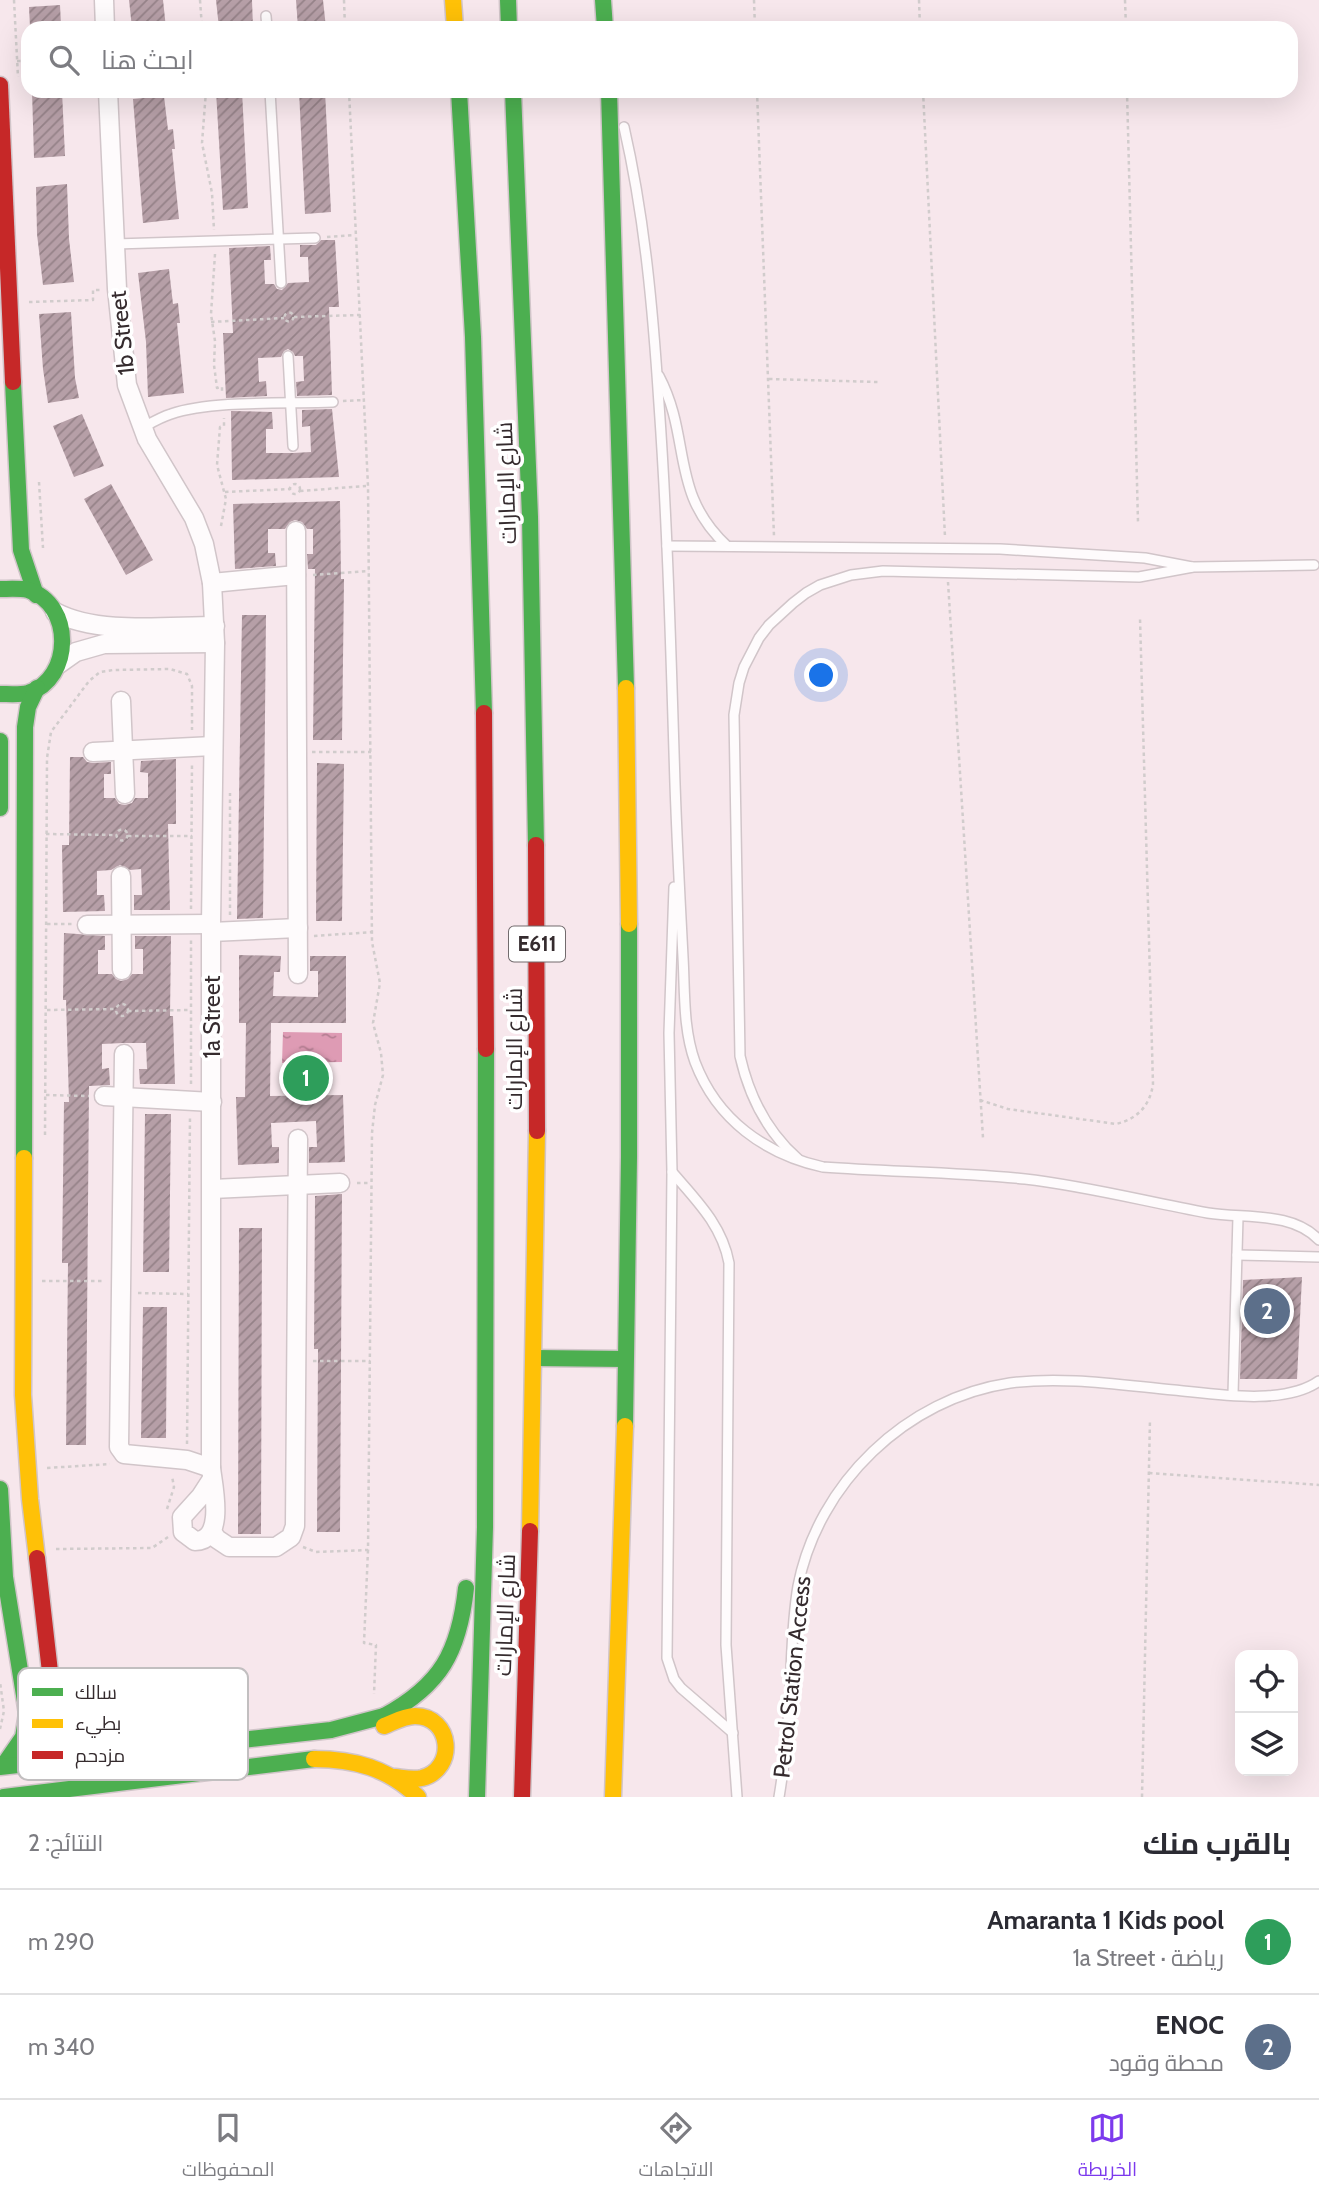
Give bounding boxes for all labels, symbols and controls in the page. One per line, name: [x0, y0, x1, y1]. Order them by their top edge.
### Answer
search box: [21, 21, 1298, 98]
icon: search: [45, 41, 83, 79]
text: ابحث هنا: [101, 44, 194, 76]
street label: 1b Street: [104, 289, 140, 377]
street label: شارع الإمارات: [490, 421, 524, 545]
your location: [804, 658, 838, 692]
road number: E611: [509, 926, 565, 962]
street label: 1a Street: [198, 975, 226, 1058]
street label: شارع الإمارات: [500, 988, 530, 1110]
pin: 1: [283, 1052, 329, 1104]
pin: 2: [1244, 1285, 1290, 1337]
street label: شارع الإمارات: [489, 1553, 523, 1677]
street label: Petrol Station Access: [767, 1575, 817, 1779]
map controls: [1235, 1650, 1298, 1776]
button: locate: [1235, 1650, 1298, 1713]
legend: [18, 1668, 248, 1780]
text: سالك: [75, 1681, 117, 1704]
text: بطيء: [75, 1712, 121, 1738]
button: layers: [1235, 1713, 1298, 1776]
text: مزدحم: [75, 1744, 125, 1769]
text: بالقرب منك: [1143, 1825, 1291, 1862]
text: النتائج: 2: [28, 1829, 103, 1857]
text: Amaranta 1 Kids pool: [987, 1904, 1224, 1936]
text: 290 m: [28, 1928, 95, 1956]
text: 1: [1264, 1928, 1272, 1956]
text: رياضة · 1a Street: [1072, 1944, 1224, 1972]
text: ENOC: [1155, 2009, 1224, 2041]
text: 340 m: [28, 2033, 95, 2061]
text: 2: [1262, 2033, 1274, 2061]
text: محطة وقود: [1109, 2049, 1224, 2077]
tab: المحفوظات: [182, 2109, 275, 2187]
tab: الاتجاهات: [638, 2109, 714, 2187]
tab: الخريطة: [1078, 2109, 1137, 2187]

